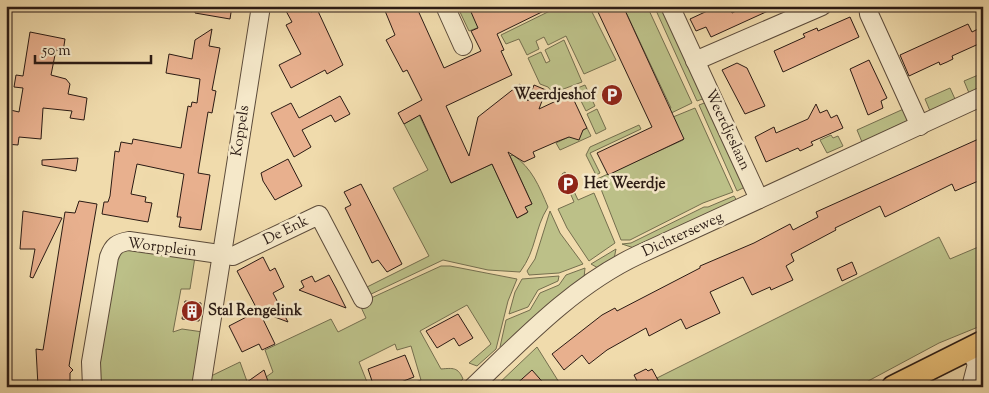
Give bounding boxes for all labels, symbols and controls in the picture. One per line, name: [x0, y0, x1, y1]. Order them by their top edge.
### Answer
scale bar: [35, 32, 151, 64]
text: 50 m: [41, 41, 71, 62]
parking icon: Weerdjeshof: [600, 83, 624, 107]
place label: Weerdjeshof: [514, 85, 598, 106]
street label: Weerdjeslaan: [699, 86, 755, 174]
street label: Koppels: [227, 104, 255, 158]
parking icon: Het Weerdje: [556, 172, 580, 196]
place label: Het Weerdje: [584, 174, 665, 195]
street label: Dichterseweg: [639, 207, 727, 263]
street label: De Enk: [260, 211, 312, 251]
street label: Worpplein: [126, 233, 198, 263]
building icon: Stal Rengelink: [180, 299, 204, 323]
place label: Stal Rengelink: [208, 301, 303, 322]

